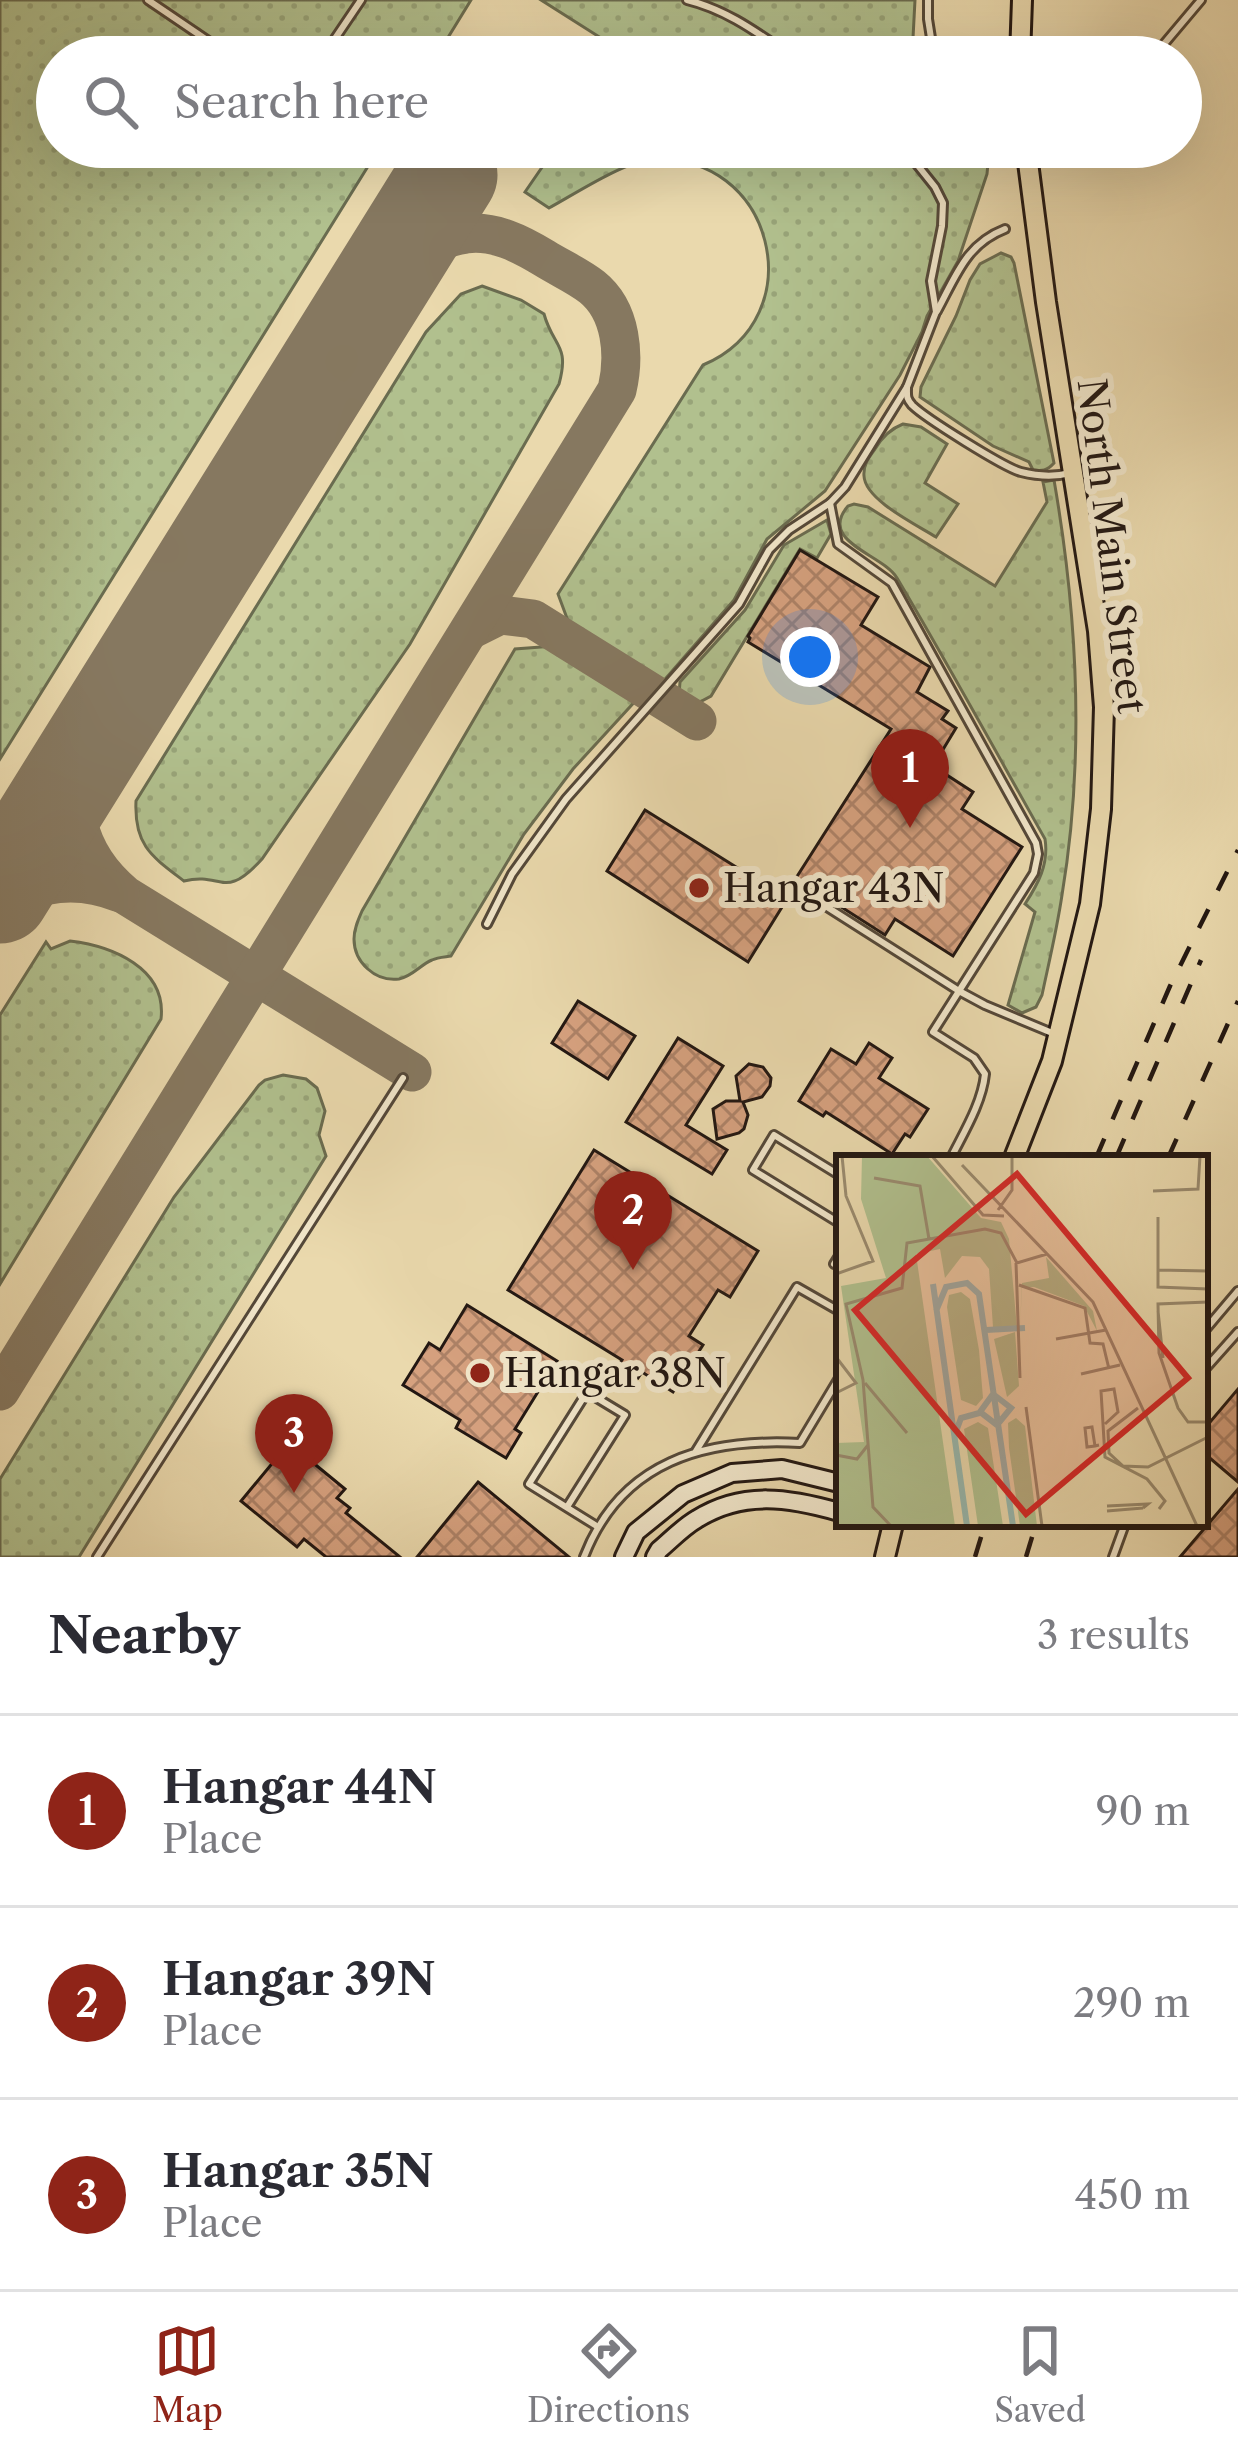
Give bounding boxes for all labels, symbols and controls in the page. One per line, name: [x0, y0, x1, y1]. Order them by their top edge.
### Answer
search box: [36, 36, 1202, 168]
icon: search: [78, 69, 144, 135]
text: Search here: [174, 74, 429, 130]
street label: North Main Street: [1068, 376, 1156, 716]
your location: [780, 627, 840, 687]
pin: 1: [871, 729, 949, 828]
place label: Hangar 43N: [723, 864, 944, 912]
marker: Hangar 43N: [686, 875, 712, 901]
inset map: [836, 1155, 1208, 1527]
pin: 2: [594, 1171, 672, 1270]
place label: Hangar 38N: [504, 1349, 726, 1397]
marker: Hangar 38N: [467, 1360, 493, 1386]
pin: 3: [255, 1394, 333, 1493]
text: Nearby: [48, 1604, 240, 1666]
text: 3 results: [1037, 1611, 1190, 1659]
text: Hangar 44N: [162, 1759, 437, 1815]
text: 1: [78, 1787, 96, 1835]
text: 90 m: [1096, 1787, 1190, 1835]
text: Place: [162, 1815, 262, 1863]
text: Hangar 39N: [162, 1951, 436, 2007]
text: 2: [75, 1979, 99, 2027]
text: 290 m: [1073, 1979, 1190, 2027]
text: Place: [162, 2007, 262, 2055]
text: Hangar 35N: [162, 2143, 434, 2199]
text: 3: [76, 2171, 98, 2219]
text: 450 m: [1075, 2171, 1190, 2219]
text: Place: [162, 2199, 262, 2247]
tab: Map: [152, 2318, 223, 2431]
tab: Directions: [527, 2318, 690, 2431]
tab: Saved: [994, 2318, 1086, 2431]

